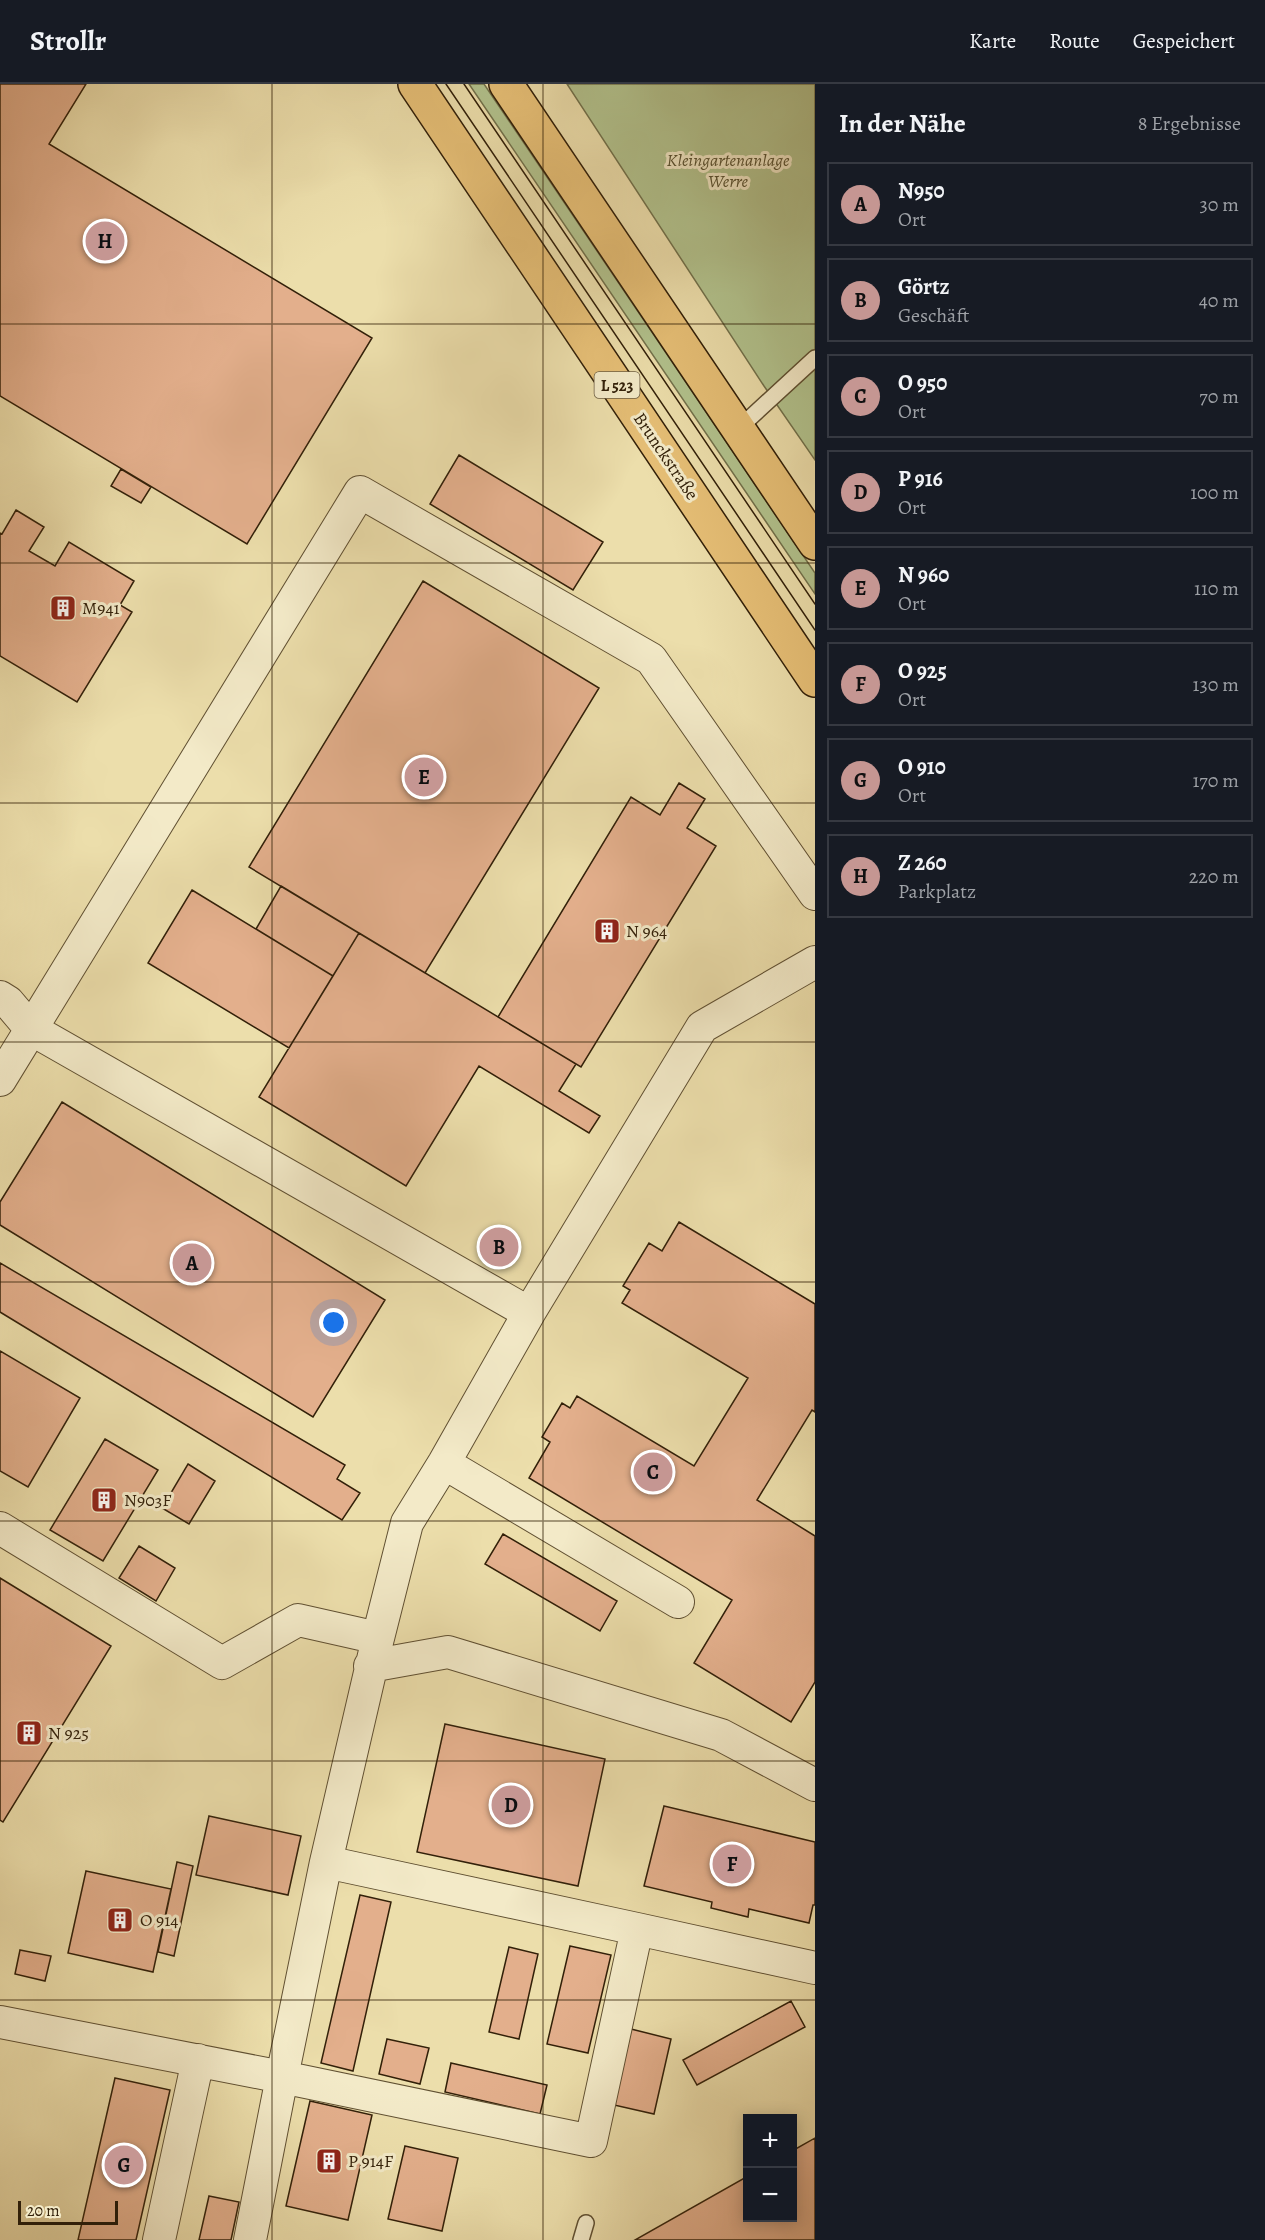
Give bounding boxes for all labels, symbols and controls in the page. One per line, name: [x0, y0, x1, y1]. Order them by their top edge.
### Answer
text: Strollr: [30, 22, 106, 60]
text: Karte: [969, 27, 1016, 55]
text: Route: [1049, 27, 1100, 55]
text: Gespeichert: [1133, 27, 1235, 55]
text: In der Nähe: [839, 106, 966, 141]
text: 8 Ergebnisse: [1138, 110, 1241, 137]
park label: Kleingartenanlage Werre: [667, 148, 790, 193]
text: N950: [898, 176, 945, 206]
text: A: [854, 191, 867, 218]
text: 30 m: [1199, 191, 1239, 218]
text: Ort: [898, 206, 926, 233]
pin: H: [86, 218, 124, 264]
text: Görtz: [898, 272, 950, 302]
text: B: [854, 287, 867, 314]
text: 40 m: [1199, 287, 1239, 314]
text: Geschäft: [898, 302, 969, 329]
text: O 950: [898, 368, 947, 398]
road number: L 523: [594, 372, 640, 398]
text: C: [854, 383, 867, 410]
text: 70 m: [1199, 383, 1239, 410]
text: Ort: [898, 398, 926, 425]
street label: Brunckstraße: [628, 408, 704, 504]
text: P 916: [898, 464, 943, 494]
text: D: [854, 479, 867, 506]
text: 100 m: [1190, 479, 1239, 506]
text: Ort: [898, 494, 926, 521]
text: N 960: [898, 560, 949, 590]
text: E: [855, 575, 866, 602]
text: 110 m: [1194, 575, 1239, 602]
text: Ort: [898, 590, 926, 617]
building icon: M941: [48, 593, 78, 623]
place label: M941: [82, 596, 120, 620]
text: O 925: [898, 656, 947, 686]
text: F: [855, 671, 866, 698]
text: 130 m: [1193, 671, 1239, 698]
text: Ort: [898, 686, 926, 713]
text: O 910: [898, 752, 946, 782]
pin: E: [404, 754, 444, 800]
text: G: [854, 767, 867, 794]
text: 170 m: [1193, 767, 1239, 794]
text: Ort: [898, 782, 926, 809]
text: Z 260: [898, 848, 947, 878]
text: H: [853, 863, 868, 890]
text: 220 m: [1189, 863, 1239, 890]
text: Parkplatz: [898, 878, 976, 905]
building icon: N 964: [592, 916, 622, 946]
place label: N 964: [626, 919, 667, 943]
pin: B: [480, 1224, 518, 1270]
pin: A: [172, 1240, 212, 1286]
your location: [319, 1308, 348, 1337]
pin: C: [634, 1450, 672, 1494]
building icon: N903F: [89, 1485, 119, 1515]
place label: N903F: [124, 1488, 171, 1512]
building icon: N 925: [14, 1718, 44, 1748]
place label: N 925: [48, 1721, 89, 1745]
pin: D: [492, 1782, 530, 1828]
pin: F: [712, 1842, 752, 1886]
building icon: O 914: [105, 1905, 135, 1935]
place label: O 914: [140, 1908, 179, 1932]
map controls: [743, 2114, 797, 2222]
button: +: [743, 2114, 797, 2168]
pin: G: [104, 2142, 144, 2188]
building icon: P 914F: [314, 2146, 344, 2176]
place label: P 914F: [348, 2149, 393, 2173]
button: −: [743, 2168, 797, 2222]
scale bar: [18, 2198, 118, 2226]
text: 20 m: [27, 2200, 60, 2222]

